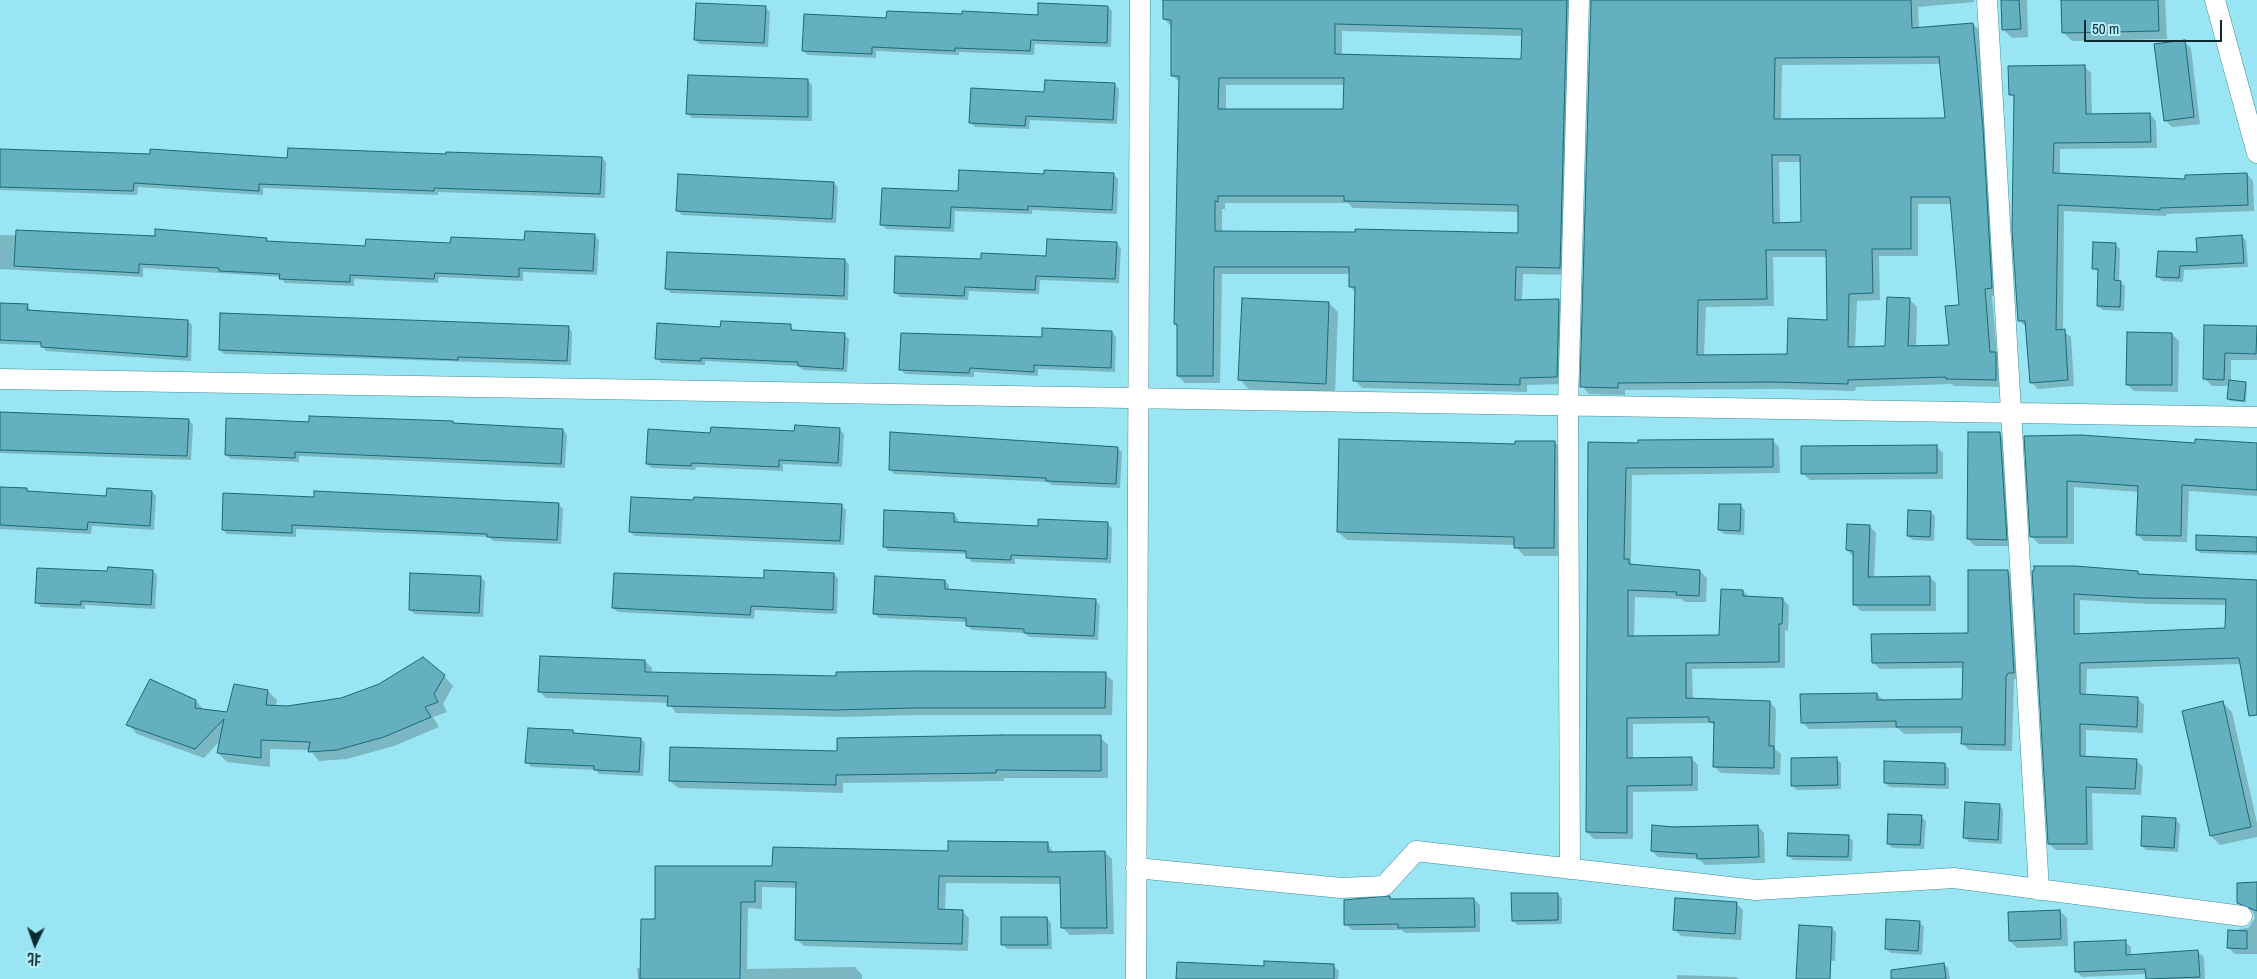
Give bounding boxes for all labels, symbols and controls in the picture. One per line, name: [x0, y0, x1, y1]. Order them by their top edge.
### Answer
scale bar: [2087, 10, 2224, 42]
text: 50 m: [2092, 18, 2119, 39]
north arrow: [10, 919, 60, 969]
text: 北: [27, 950, 42, 968]

